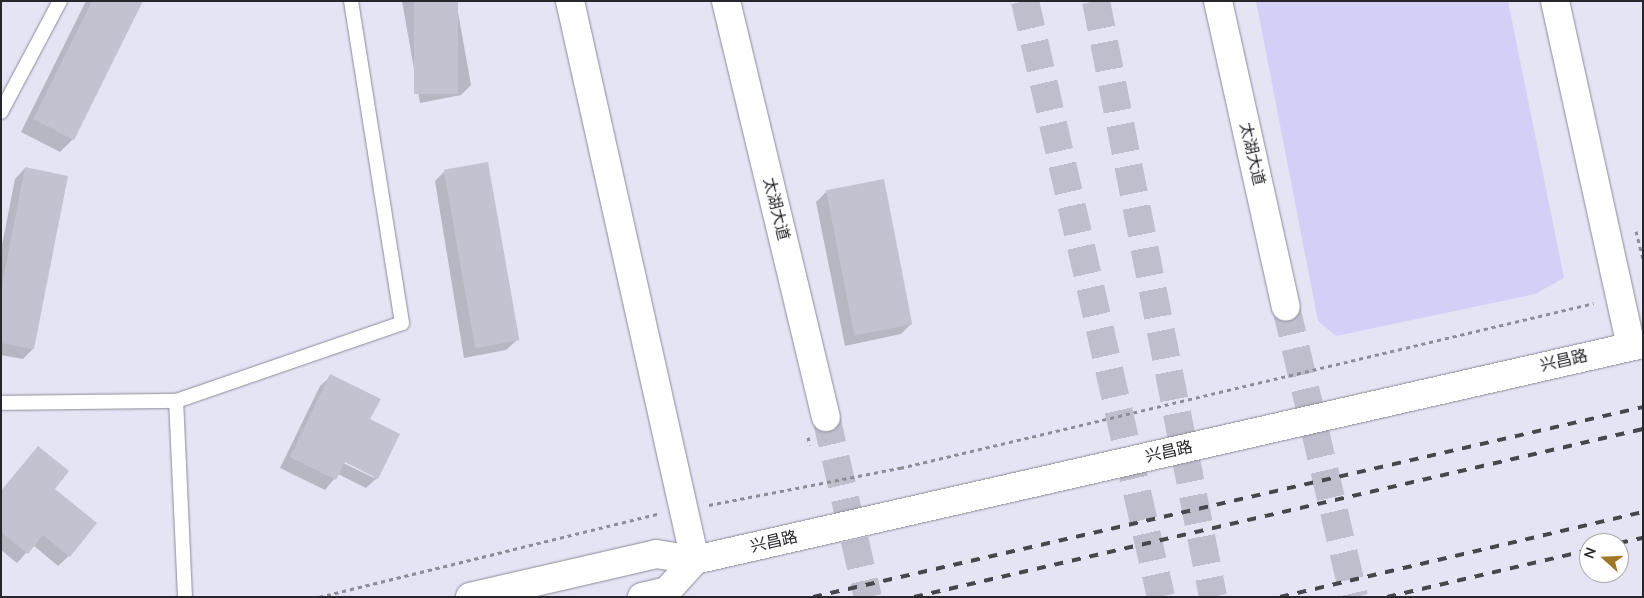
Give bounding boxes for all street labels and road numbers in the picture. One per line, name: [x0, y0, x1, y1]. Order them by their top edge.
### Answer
street label: 太湖大道: [1235, 121, 1269, 187]
street label: 太湖大道: [759, 176, 793, 242]
street label: 兴昌路: [1538, 346, 1590, 376]
street label: 兴昌路: [1143, 437, 1195, 467]
street label: 兴昌路: [748, 527, 800, 557]

